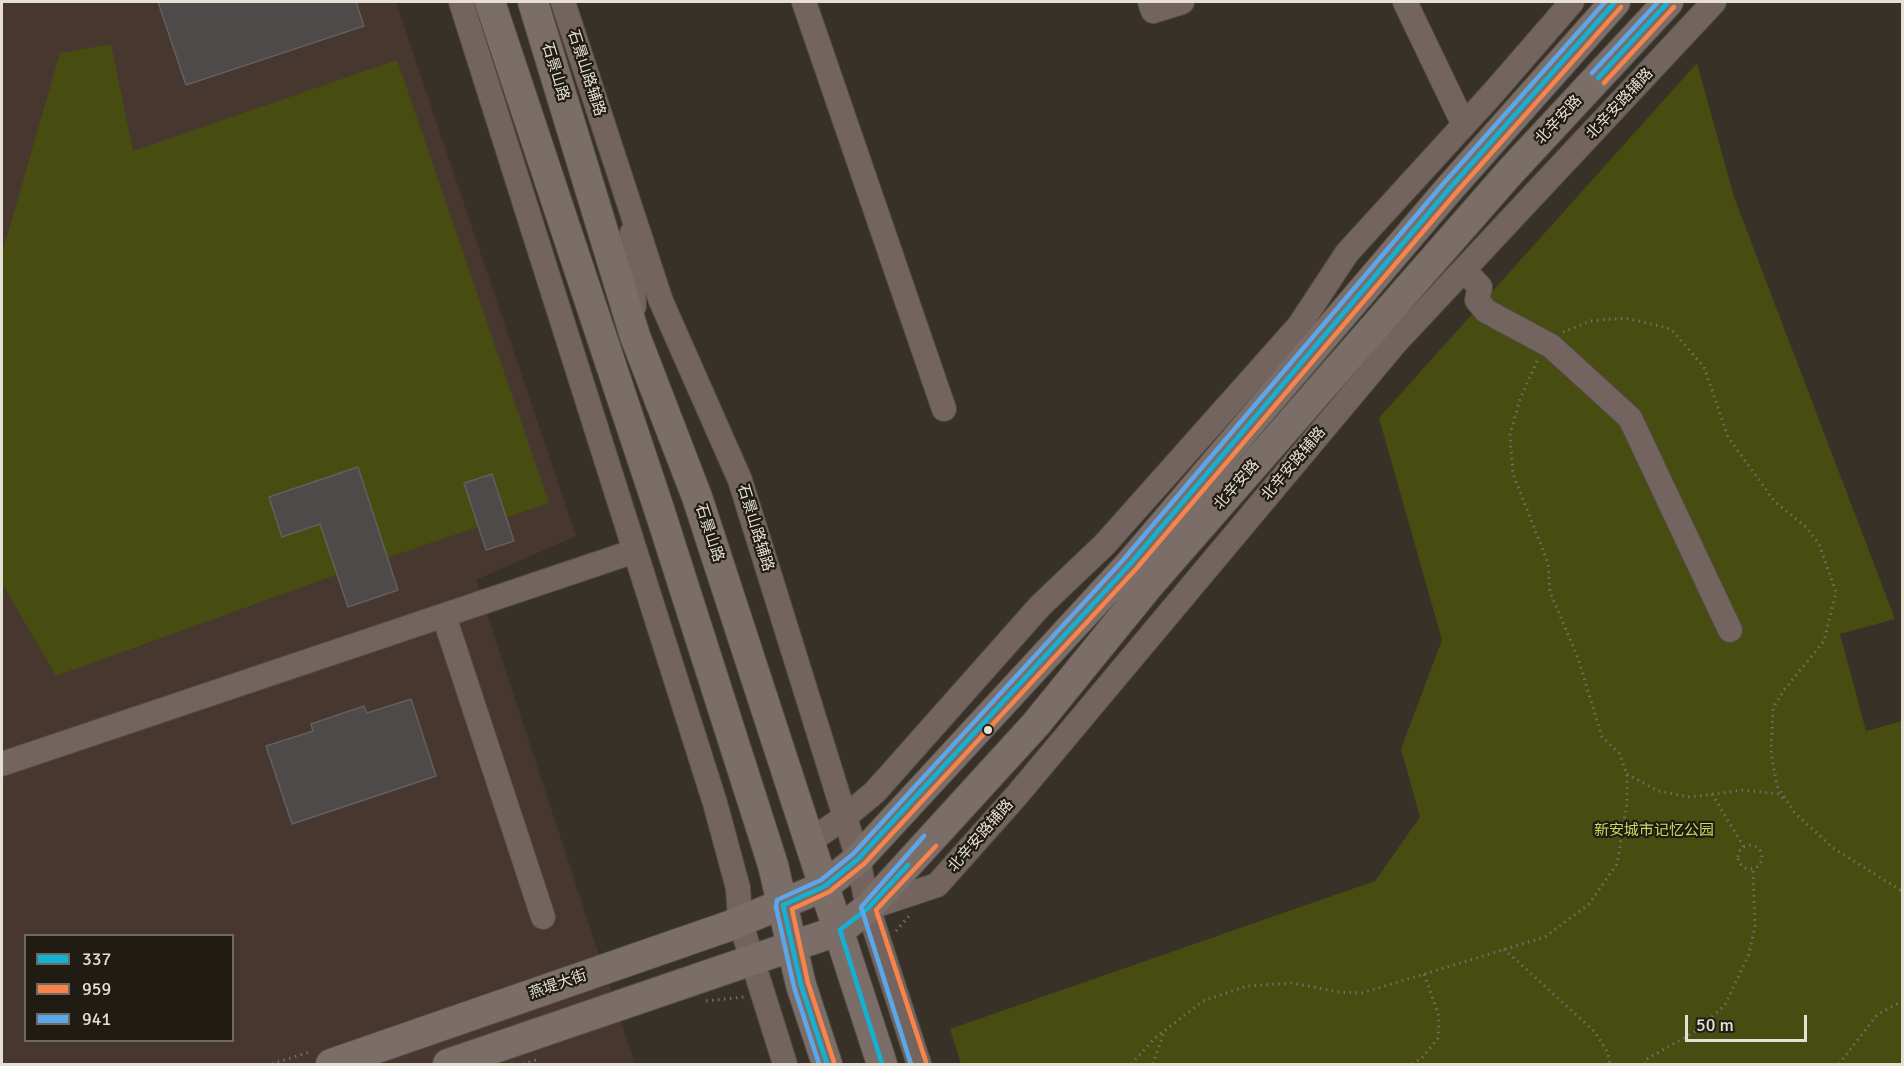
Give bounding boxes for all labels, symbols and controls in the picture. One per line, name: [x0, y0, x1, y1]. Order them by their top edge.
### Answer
street label: 石景山路辅路: [564, 27, 608, 119]
street label: 石景山路: [538, 41, 572, 103]
street label: 北辛安路辅路: [1583, 65, 1657, 143]
street label: 北辛安路: [1532, 92, 1586, 148]
street label: 北辛安路辅路: [1258, 424, 1330, 504]
street label: 北辛安路: [1211, 456, 1263, 514]
street label: 石景山路辅路: [733, 482, 777, 574]
street label: 石景山路: [691, 502, 727, 564]
unlabelled marker: [982, 724, 994, 736]
street label: 北辛安路辅路: [945, 796, 1017, 876]
park label: 新安城市记忆公园: [1594, 822, 1714, 840]
legend: [24, 934, 234, 1042]
text: 337: [82, 948, 111, 970]
street label: 燕堤大街: [527, 967, 589, 1003]
text: 959: [82, 978, 111, 1000]
scale bar: [1688, 1003, 1810, 1041]
text: 941: [82, 1008, 111, 1030]
text: 50 m: [1696, 1014, 1734, 1036]

